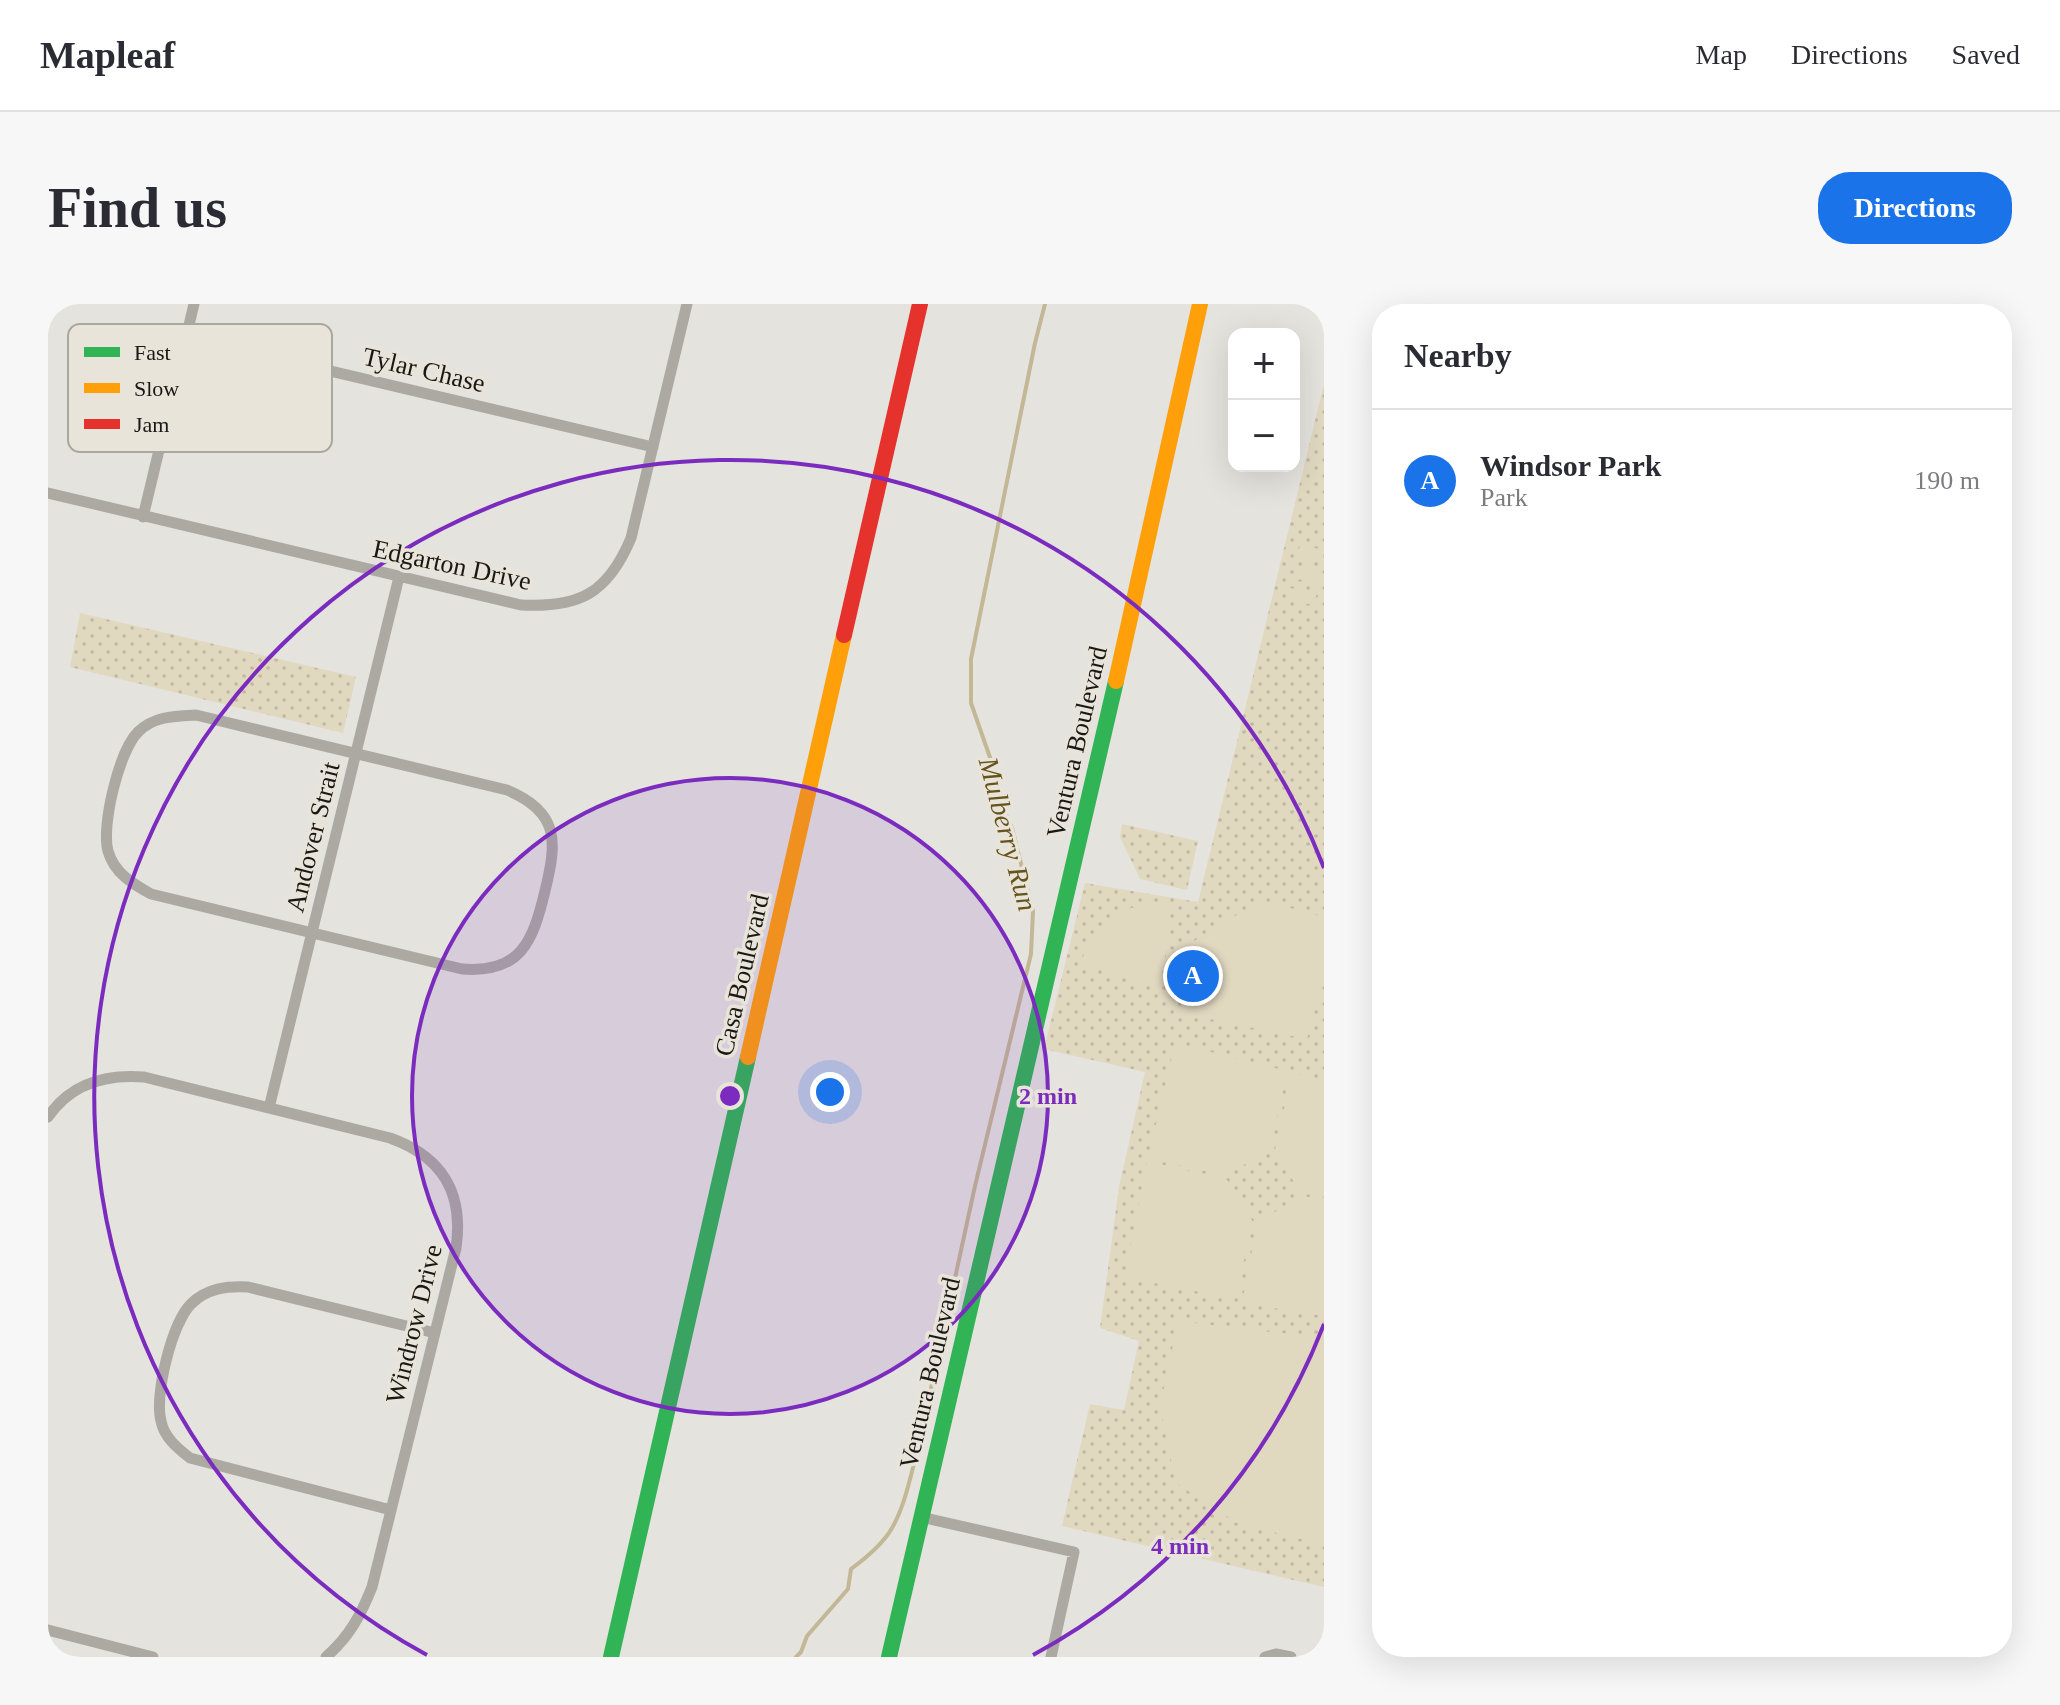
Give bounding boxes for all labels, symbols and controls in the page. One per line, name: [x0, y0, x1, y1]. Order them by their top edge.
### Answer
text: Mapleaf: [40, 34, 175, 76]
text: Map: [1696, 39, 1747, 70]
text: Directions: [1791, 39, 1908, 70]
text: Saved: [1952, 39, 2020, 70]
button: Directions: [1818, 172, 2012, 244]
text: Find us: [48, 177, 227, 239]
legend: [68, 324, 332, 452]
map controls: [1228, 328, 1300, 472]
button: +: [1228, 328, 1300, 400]
text: Nearby: [1404, 337, 1512, 374]
text: Fast: [134, 340, 171, 365]
street label: Tylar Chase: [360, 342, 488, 398]
text: Slow: [134, 376, 179, 401]
button: −: [1228, 400, 1300, 472]
text: Jam: [134, 412, 169, 437]
text: Windsor Park: [1480, 449, 1661, 482]
text: A: [1421, 466, 1439, 495]
text: 190 m: [1914, 466, 1980, 495]
text: Park: [1480, 483, 1528, 512]
street label: Edgarton Drive: [370, 534, 534, 596]
street label: Ventura Boulevard: [1041, 643, 1113, 841]
water label: Mulberry Run: [972, 753, 1043, 914]
street label: Andover Strait: [280, 758, 346, 915]
street label: Casa Boulevard: [709, 891, 775, 1059]
pin: A: [1167, 946, 1219, 1006]
your location: [810, 1072, 850, 1112]
centre of rings: [716, 1082, 744, 1110]
text: 2 min: [1019, 1083, 1077, 1109]
street label: Windrow Drive: [380, 1241, 448, 1407]
street label: Ventura Boulevard: [894, 1274, 966, 1472]
text: 4 min: [1151, 1533, 1209, 1559]

